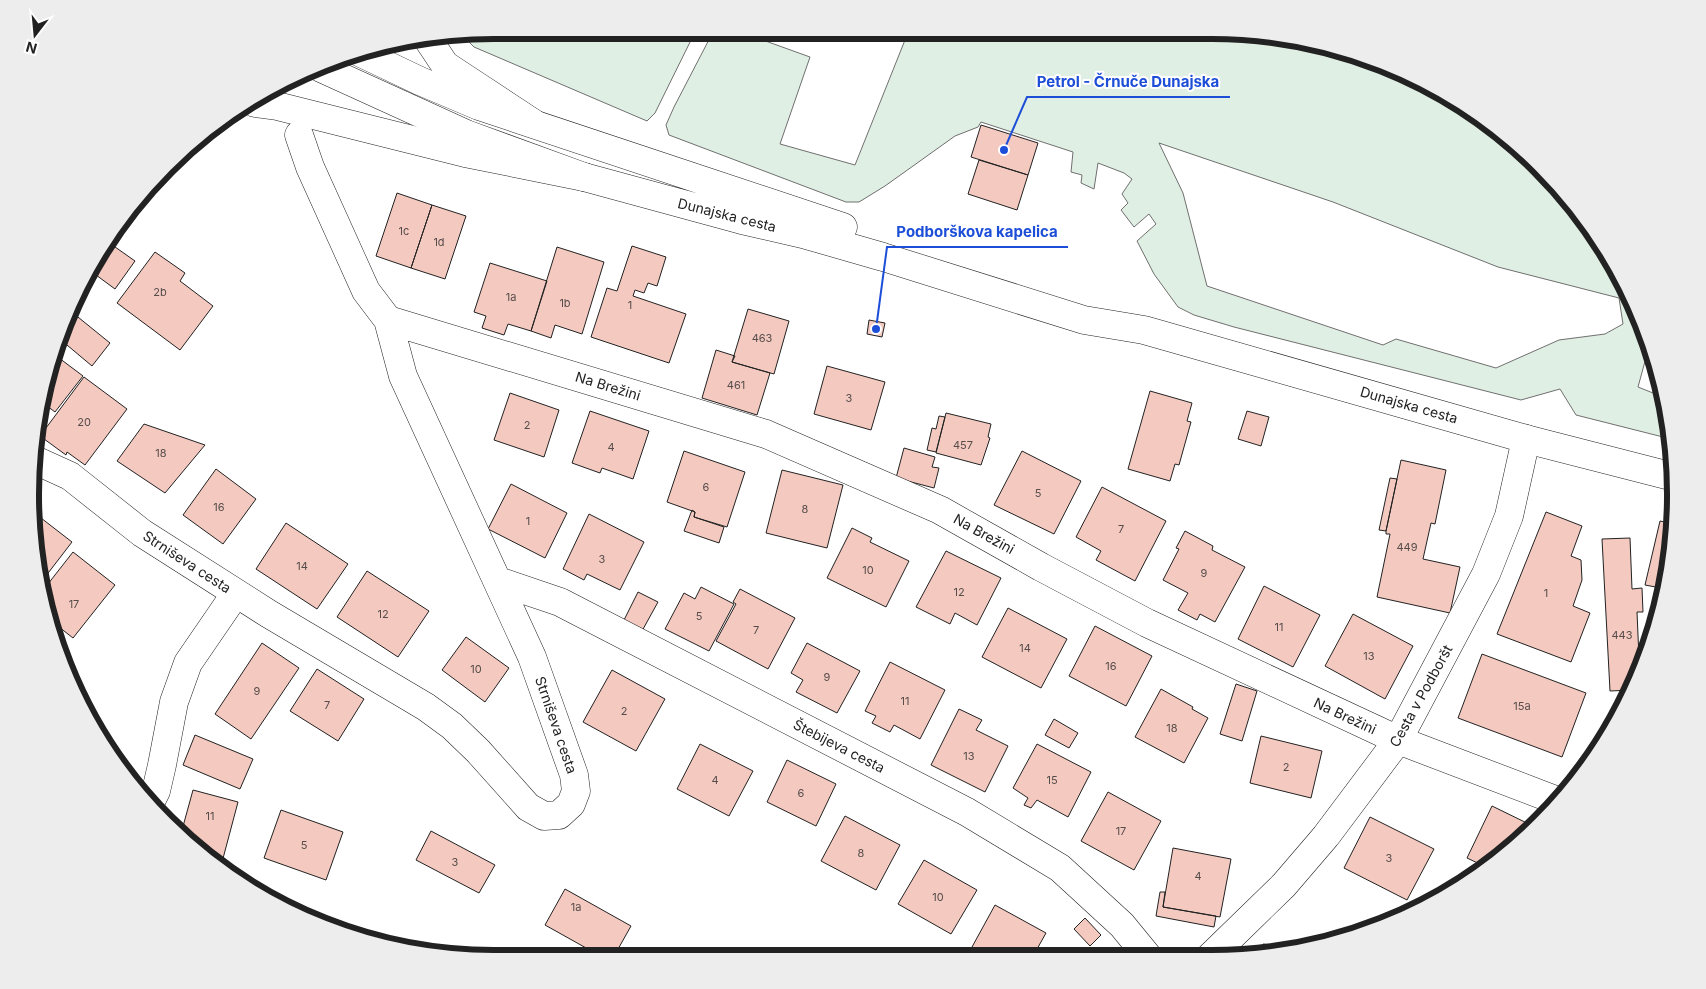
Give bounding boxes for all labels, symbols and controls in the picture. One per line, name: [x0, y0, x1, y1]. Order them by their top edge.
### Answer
north arrow: [10, 10, 60, 60]
text: N: [24, 38, 39, 58]
callout: Petrol - Črnuče Dunajska: [1027, 67, 1230, 97]
text: Petrol - Črnuče Dunajska: [1037, 72, 1219, 91]
street label: Dunajska cesta: [676, 194, 778, 235]
callout: Podborškova kapelica: [887, 217, 1068, 247]
text: Podborškova kapelica: [896, 222, 1058, 241]
house number: 1c: [399, 224, 409, 238]
house number: 1d: [433, 235, 445, 249]
house number: 2b: [153, 285, 167, 299]
house number: 1a: [506, 290, 516, 304]
house number: 1b: [559, 296, 571, 310]
house number: 1: [628, 298, 632, 312]
house number: 463: [752, 331, 773, 345]
street label: Na Brežini: [573, 368, 643, 403]
house number: 461: [727, 378, 745, 392]
street label: Dunajska cesta: [1358, 382, 1460, 427]
house number: 3: [846, 391, 853, 405]
house number: 20: [77, 415, 91, 429]
house number: 2: [524, 418, 530, 432]
house number: 457: [953, 438, 973, 452]
house number: 4: [607, 440, 615, 454]
house number: 18: [155, 446, 167, 460]
house number: 6: [703, 480, 710, 494]
house number: 5: [1035, 486, 1042, 500]
house number: 16: [213, 500, 225, 514]
house number: 8: [802, 502, 809, 516]
street label: Na Brežini: [951, 510, 1018, 557]
house number: 1: [526, 514, 530, 528]
house number: 7: [1118, 522, 1124, 536]
street label: Strniševa cesta: [140, 527, 235, 596]
house number: 449: [1396, 540, 1418, 554]
house number: 3: [599, 552, 606, 566]
house number: 14: [296, 559, 308, 573]
house number: 10: [862, 563, 874, 577]
house number: 9: [1201, 566, 1208, 580]
house number: 12: [953, 585, 965, 599]
house number: 1: [1544, 586, 1548, 600]
house number: 17: [69, 597, 79, 611]
house number: 12: [377, 607, 389, 621]
house number: 5: [696, 609, 703, 623]
house number: 11: [1275, 620, 1283, 634]
house number: 7: [753, 623, 759, 637]
house number: 443: [1611, 628, 1633, 642]
house number: 14: [1019, 641, 1031, 655]
street label: Cesta v Podboršt: [1385, 641, 1456, 750]
house number: 13: [1363, 649, 1375, 663]
house number: 16: [1105, 659, 1117, 673]
house number: 10: [470, 662, 482, 676]
house number: 9: [824, 670, 831, 684]
street label: Strniševa cesta: [532, 674, 581, 776]
house number: 9: [254, 684, 261, 698]
house number: 11: [901, 694, 909, 708]
street label: Na Brežini: [1311, 694, 1379, 737]
house number: 7: [324, 698, 330, 712]
house number: 15a: [1513, 699, 1531, 713]
house number: 2: [621, 704, 627, 718]
street label: Štebijeva cesta: [791, 715, 888, 776]
house number: 18: [1166, 721, 1178, 735]
house number: 13: [963, 749, 975, 763]
house number: 2: [1283, 760, 1289, 774]
house number: 4: [711, 773, 719, 787]
house number: 15: [1046, 773, 1058, 787]
house number: 6: [798, 786, 805, 800]
house number: 11: [206, 809, 214, 823]
house number: 17: [1116, 824, 1126, 838]
house number: 5: [301, 838, 308, 852]
house number: 8: [858, 846, 865, 860]
house number: 3: [1386, 851, 1393, 865]
house number: 3: [452, 855, 459, 869]
house number: 4: [1194, 869, 1202, 883]
house number: 10: [932, 890, 944, 904]
house number: 1a: [571, 900, 581, 914]

